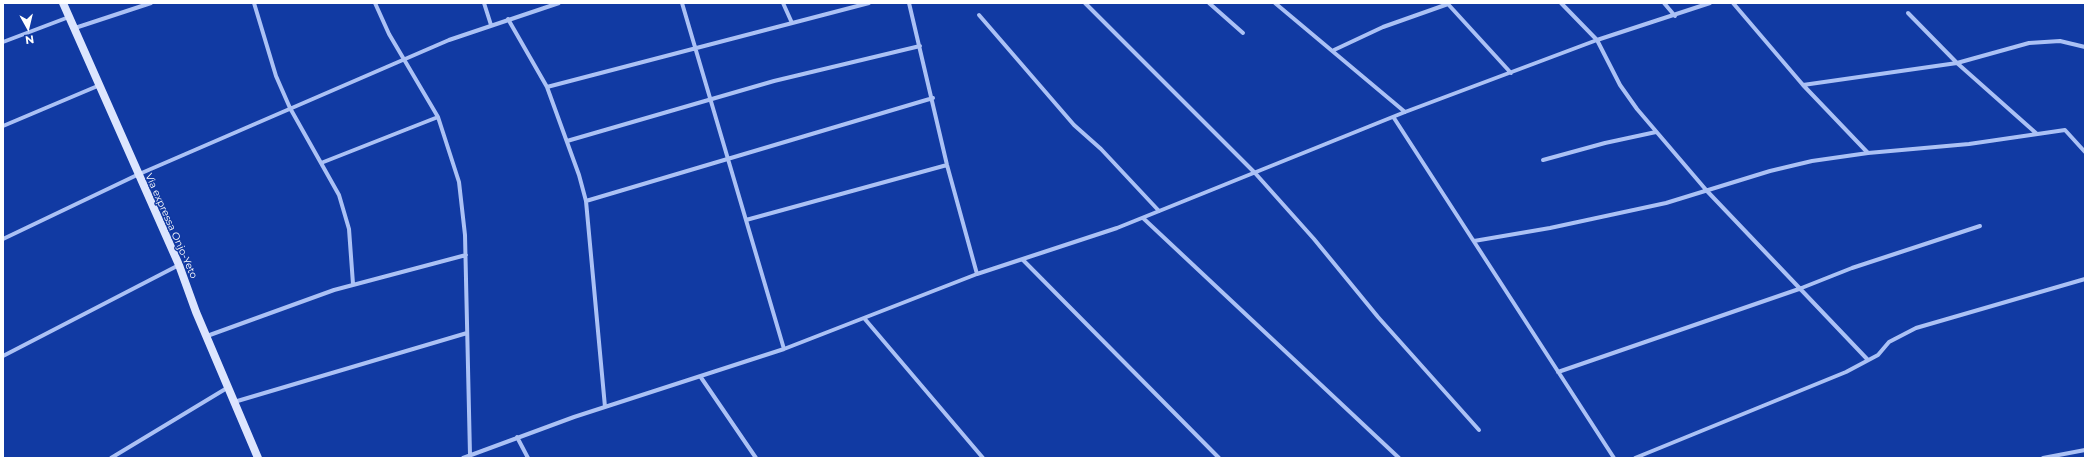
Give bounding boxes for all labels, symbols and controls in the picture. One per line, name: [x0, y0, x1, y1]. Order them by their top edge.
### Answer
north arrow: [8, 8, 48, 48]
text: N: [24, 32, 35, 47]
street label: Via expressa Onjo-Yeto: [142, 172, 200, 280]

